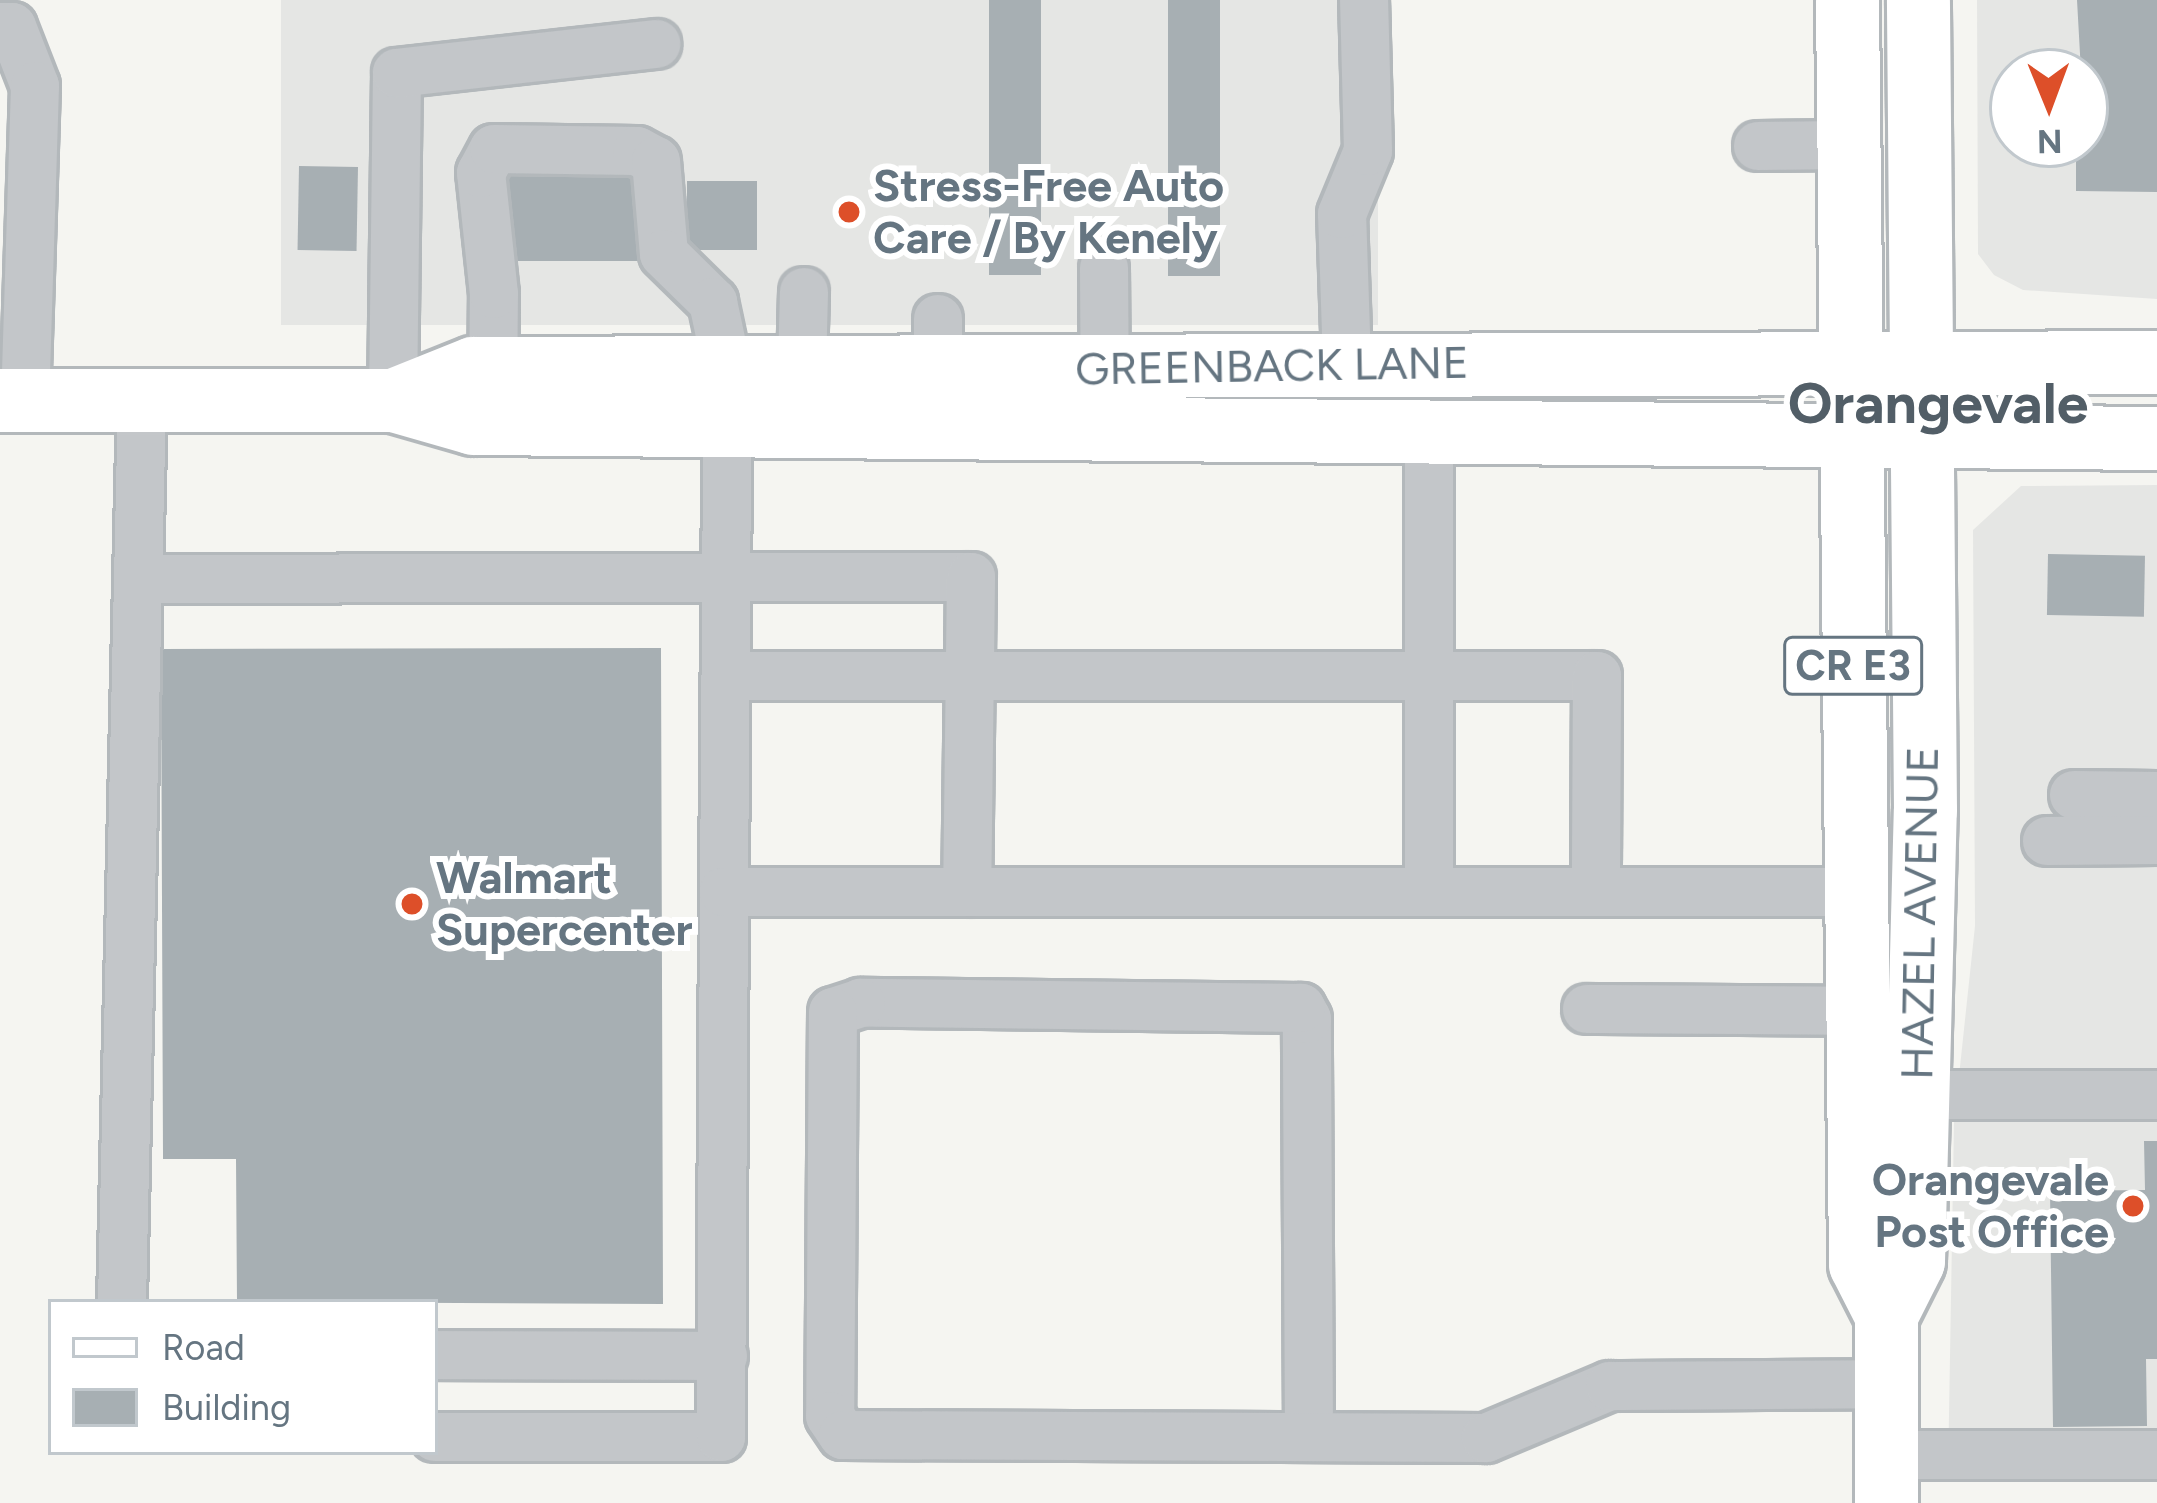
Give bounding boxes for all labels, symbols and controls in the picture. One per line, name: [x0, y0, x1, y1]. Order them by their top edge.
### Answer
north arrow: [1989, 48, 2109, 168]
text: N: [2036, 122, 2063, 161]
place label: Stress-Free Auto Care / By Kenely: [873, 159, 1224, 265]
marker: Stress-Free Auto Care / By Kenely: [836, 199, 862, 225]
street label: GREENBACK LANE: [1075, 336, 1469, 396]
district label: Orangevale: [1788, 370, 2088, 438]
road number: CR E3: [1781, 630, 1925, 702]
street label: HAZEL AVENUE: [1890, 746, 1950, 1080]
place label: Walmart Supercenter: [436, 851, 693, 957]
marker: Walmart Supercenter: [399, 891, 425, 917]
place label: Orangevale Post Office: [1872, 1153, 2109, 1259]
marker: Orangevale Post Office: [2120, 1193, 2146, 1219]
legend: [48, 1299, 438, 1455]
text: Road: [162, 1326, 245, 1369]
text: Building: [162, 1386, 291, 1429]

